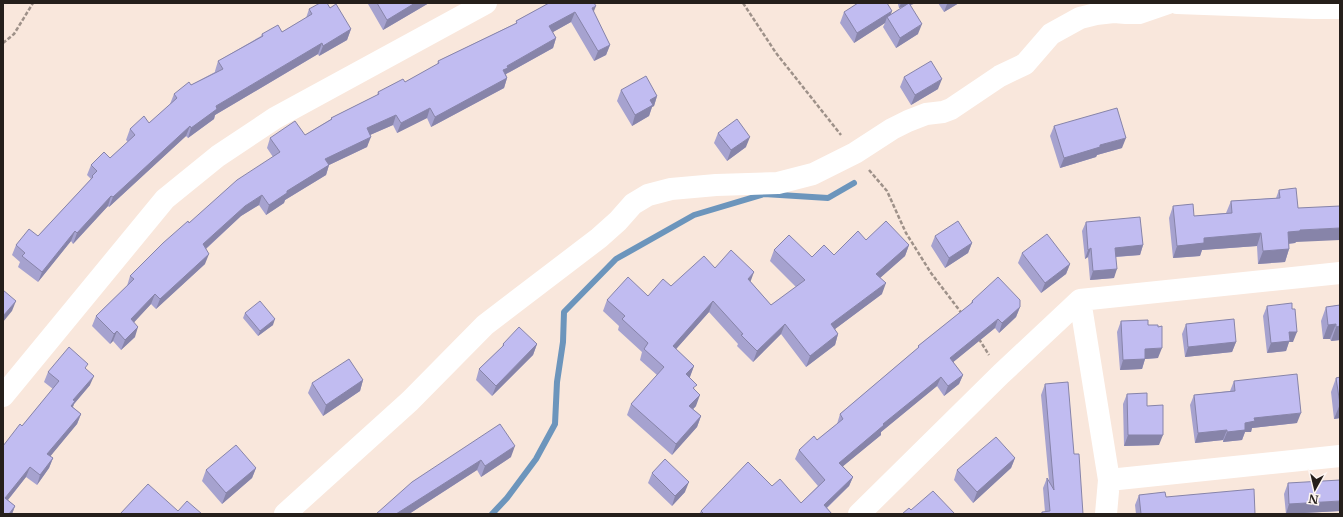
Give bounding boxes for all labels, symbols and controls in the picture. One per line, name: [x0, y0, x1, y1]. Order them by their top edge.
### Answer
north arrow: [1295, 469, 1335, 509]
text: N: [1307, 491, 1320, 507]

